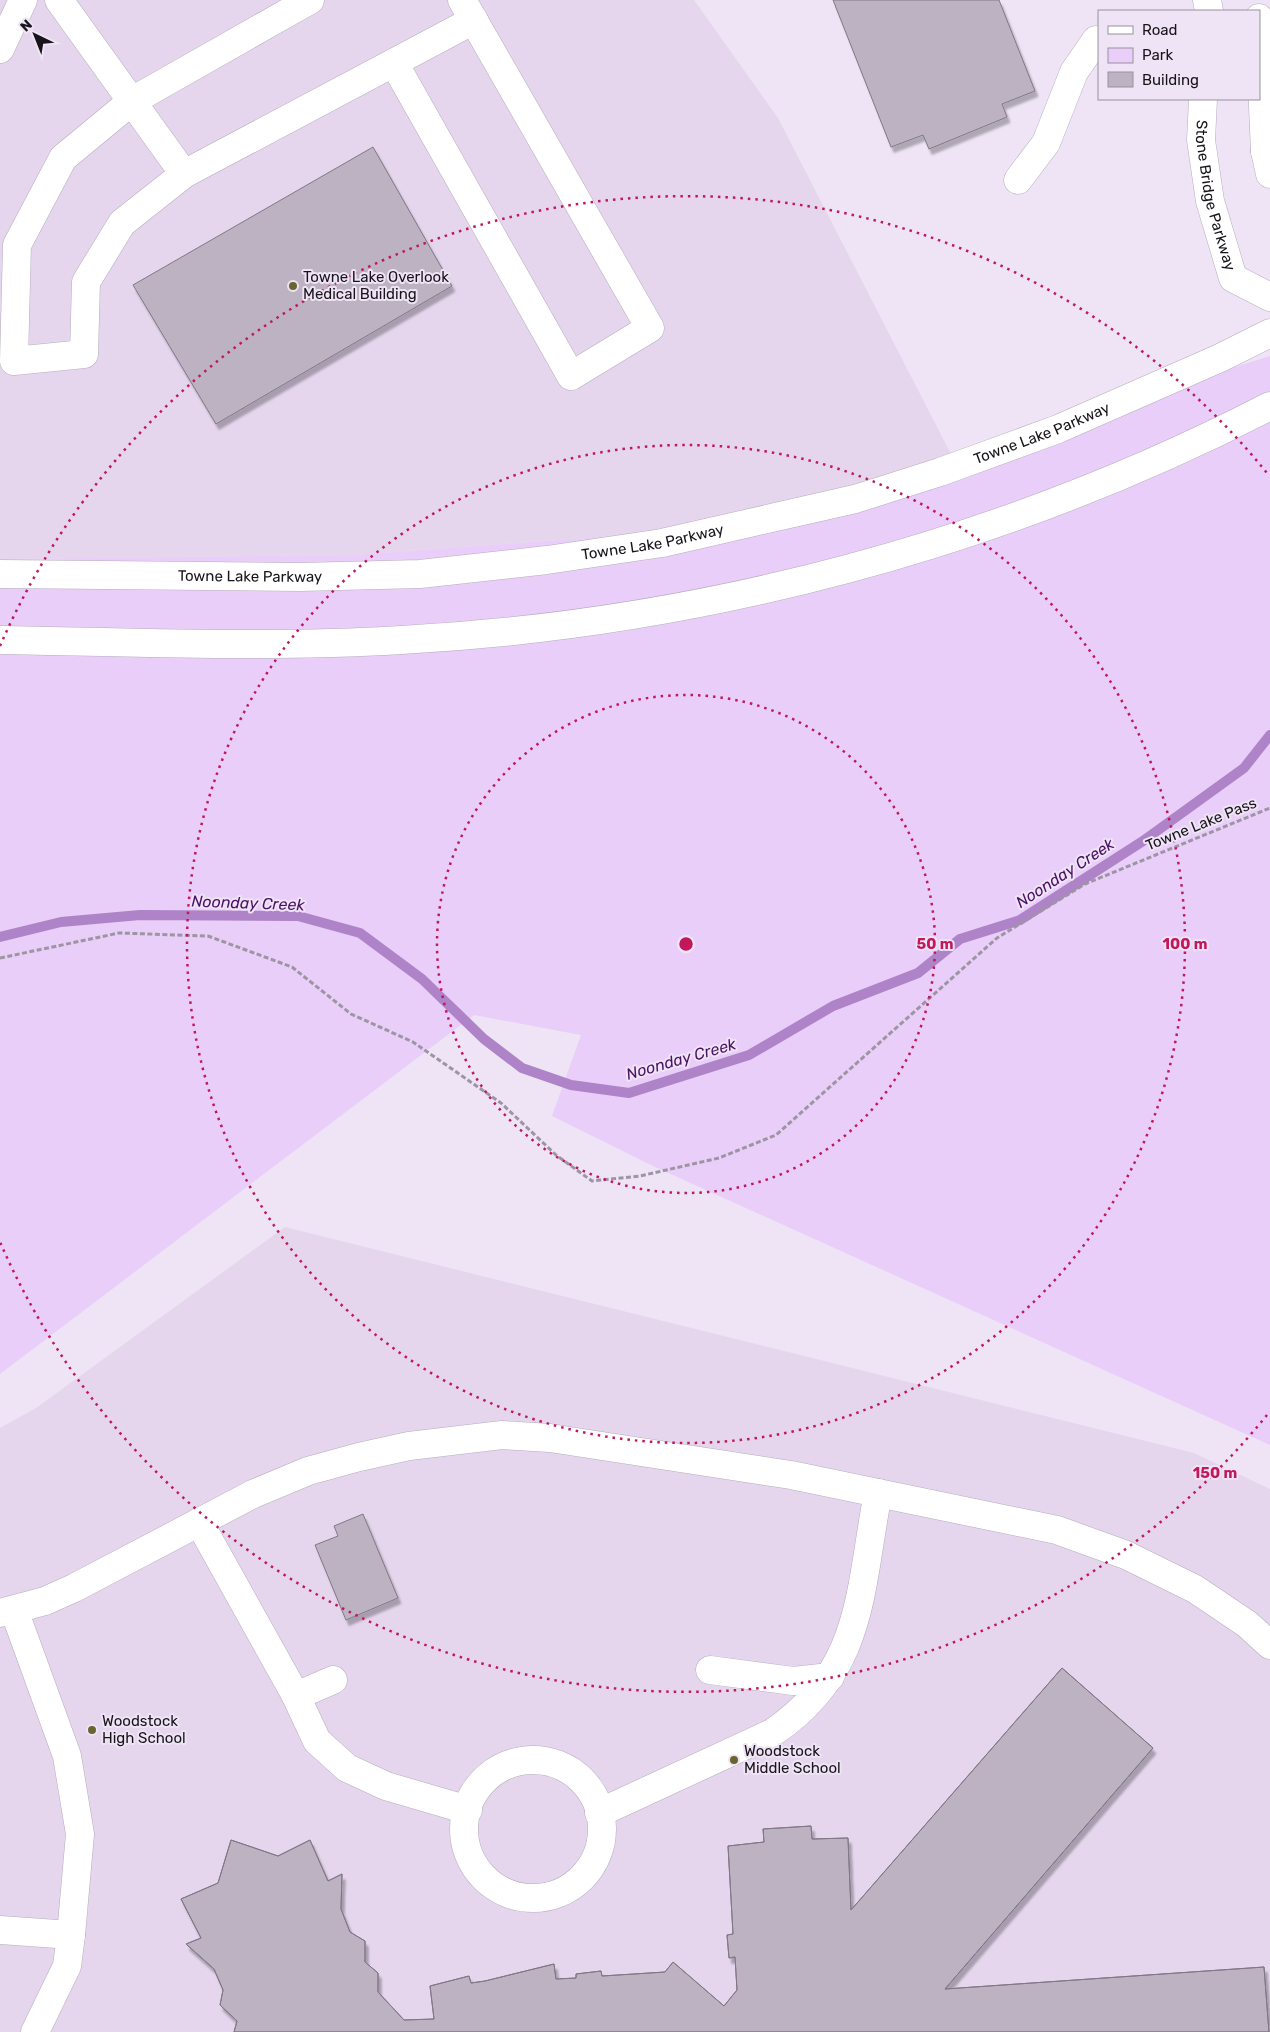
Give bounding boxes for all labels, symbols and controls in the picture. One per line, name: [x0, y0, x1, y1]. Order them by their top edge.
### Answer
north arrow: [10, 10, 60, 60]
legend: [1098, 10, 1260, 100]
text: N: [17, 16, 36, 36]
text: Road: [1142, 21, 1178, 39]
text: Park: [1142, 46, 1173, 64]
text: Building: [1142, 71, 1199, 89]
street label: Stone Bridge Parkway: [1192, 120, 1239, 273]
place label: Towne Lake Overlook Medical Building: [303, 268, 449, 303]
marker: Towne Lake Overlook Medical Building: [287, 280, 299, 292]
street label: Towne Lake Parkway: [971, 398, 1112, 468]
street label: Towne Lake Parkway: [580, 520, 726, 564]
street label: Towne Lake Parkway: [178, 567, 322, 586]
street label: Towne Lake Pass: [1143, 793, 1259, 854]
water label: Noonday Creek: [1012, 834, 1118, 912]
water label: Noonday Creek: [191, 892, 306, 914]
centre of rings: [677, 935, 695, 953]
text: 50 m: [917, 935, 953, 953]
text: 100 m: [1163, 935, 1207, 953]
water label: Noonday Creek: [624, 1034, 739, 1084]
text: 150 m: [1193, 1464, 1237, 1482]
place label: Woodstock High School: [102, 1712, 186, 1747]
marker: Woodstock High School: [86, 1724, 98, 1736]
place label: Woodstock Middle School: [744, 1742, 841, 1777]
marker: Woodstock Middle School: [728, 1754, 740, 1766]

